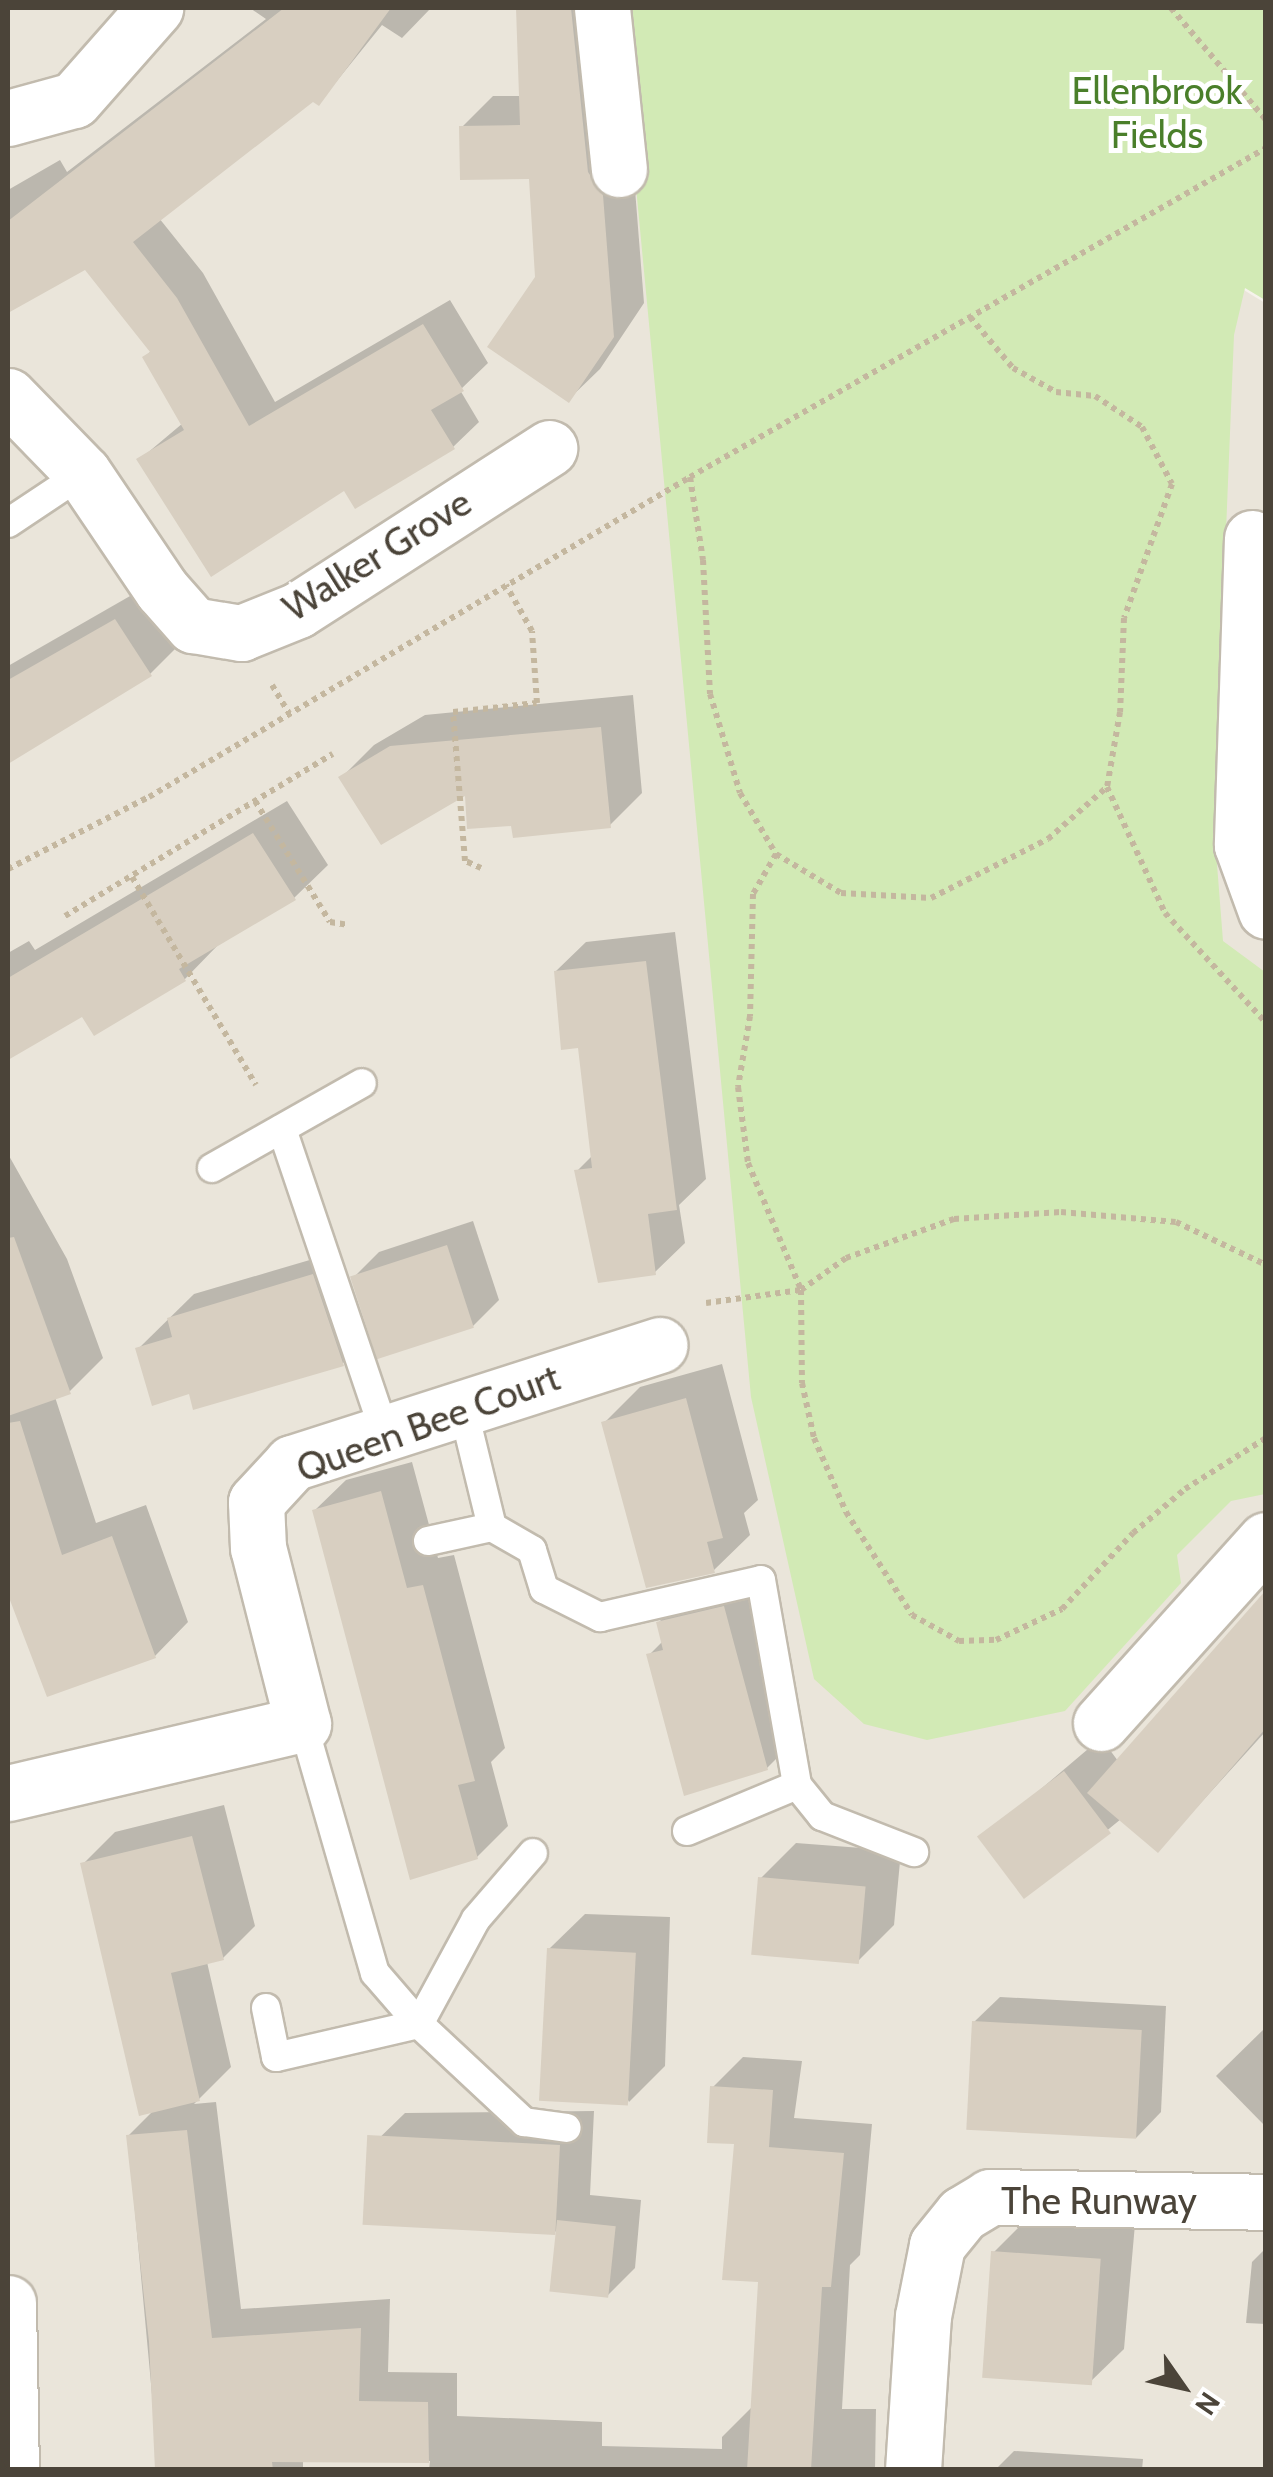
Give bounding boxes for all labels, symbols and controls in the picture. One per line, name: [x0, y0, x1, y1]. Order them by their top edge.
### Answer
park label: Ellenbrook Fields: [1072, 68, 1242, 157]
street label: Walker Grove: [275, 479, 479, 631]
street label: Queen Bee Court: [290, 1354, 566, 1492]
street label: The Runway: [1001, 2178, 1197, 2224]
north arrow: [1133, 2337, 1233, 2437]
text: N: [1188, 2386, 1228, 2421]

